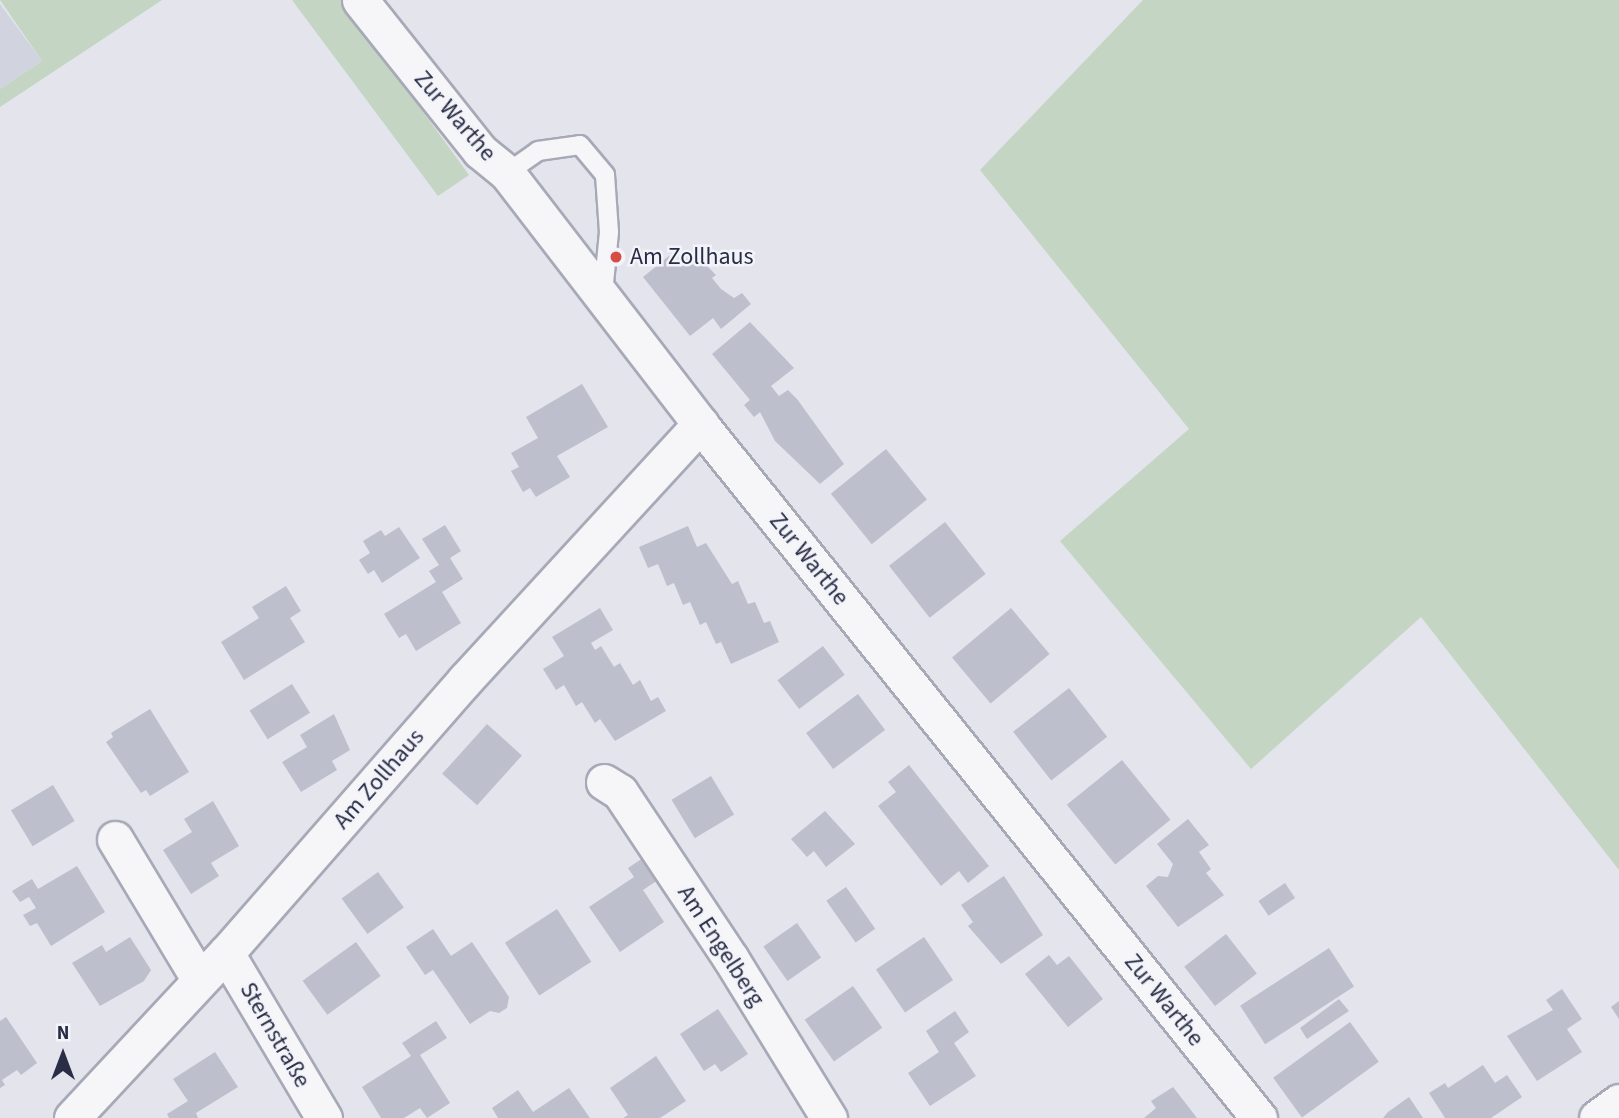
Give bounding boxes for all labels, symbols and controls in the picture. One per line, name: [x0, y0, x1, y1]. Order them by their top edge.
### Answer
street label: Zur Warthe: [408, 65, 502, 167]
place label: Am Zollhaus: [630, 243, 754, 271]
marker: Am Zollhaus: [608, 249, 624, 265]
street label: Zur Warthe: [763, 507, 855, 611]
street label: Am Zollhaus: [328, 723, 430, 835]
street label: Am Engelberg: [671, 880, 771, 1012]
street label: Zur Warthe: [1118, 948, 1210, 1052]
street label: Sternstraße: [233, 977, 317, 1093]
north arrow: [28, 1020, 98, 1090]
text: N: [57, 1020, 69, 1047]

